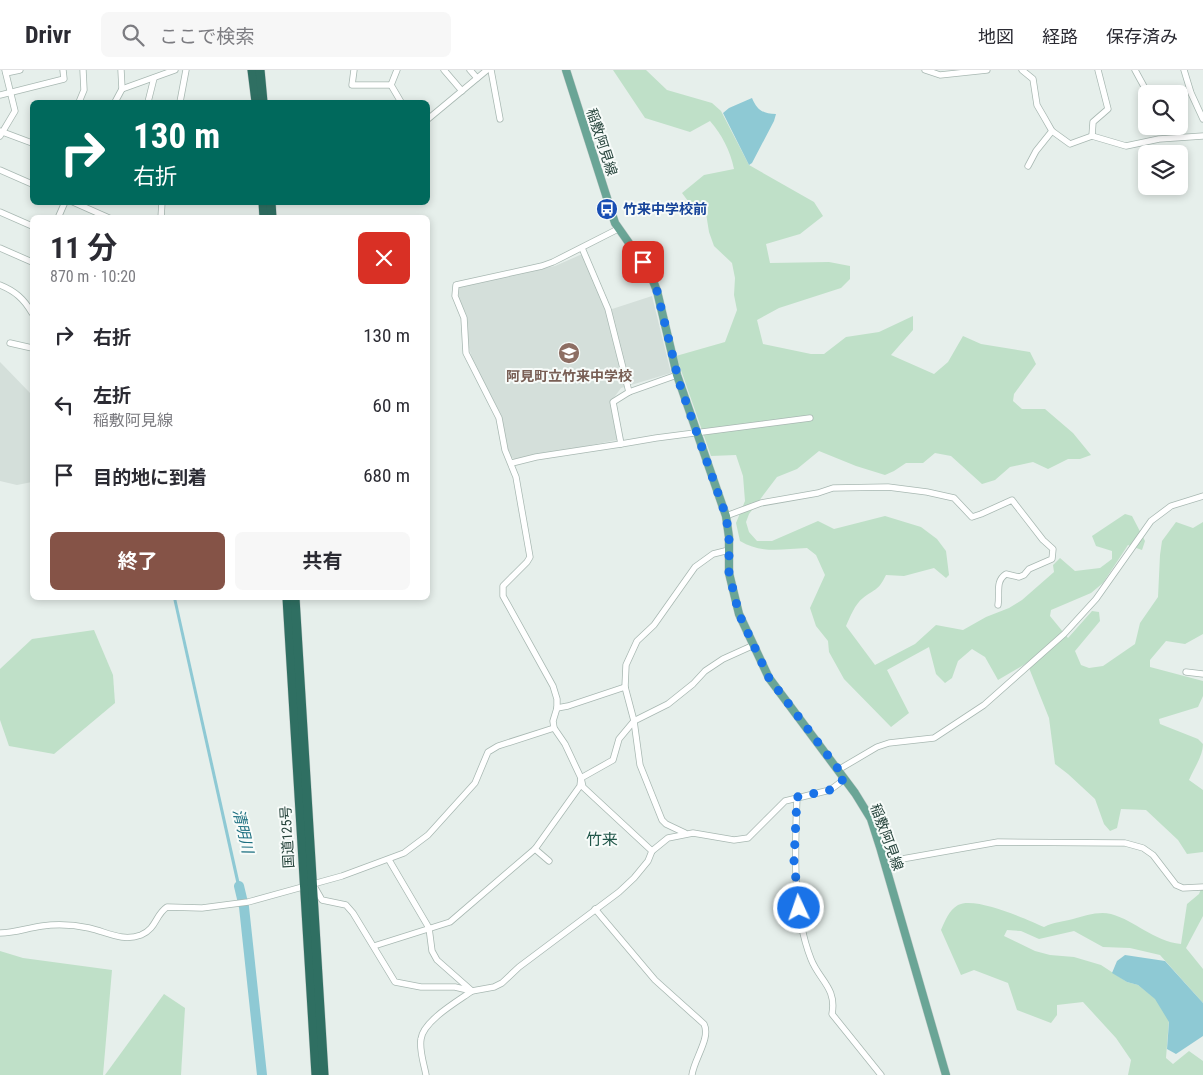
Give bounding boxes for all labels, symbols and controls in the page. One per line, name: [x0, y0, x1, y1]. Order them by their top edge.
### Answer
search box: [101, 12, 451, 57]
text: Drivr: [25, 21, 71, 49]
icon: search: [119, 21, 147, 49]
text: ここで検索: [159, 25, 254, 48]
text: 地図: [978, 26, 1014, 47]
text: 経路: [1042, 26, 1078, 47]
text: 保存済み: [1106, 26, 1178, 47]
map controls: [1138, 85, 1188, 195]
button: search: [1138, 85, 1188, 135]
street label: 稲敷阿見線: [584, 106, 620, 178]
text: 130 m: [133, 116, 220, 157]
icon: right: [50, 120, 115, 185]
button: layers: [1138, 145, 1188, 195]
text: 右折: [133, 164, 177, 189]
bus stop icon: 竹来中学校前: [595, 197, 619, 221]
place label: 竹来中学校前: [623, 201, 707, 217]
text: 11 分: [50, 230, 117, 265]
button: close: [358, 232, 410, 284]
pin: [622, 241, 664, 283]
icon: arrive: [629, 248, 657, 276]
text: 870 m · 10:20: [50, 267, 136, 286]
icon: right: [50, 321, 78, 349]
text: 130 m: [363, 324, 410, 347]
text: 右折: [93, 326, 131, 349]
school or university icon: 阿見町立竹来中学校: [557, 341, 581, 365]
place label: 阿見町立竹来中学校: [506, 368, 632, 384]
text: 左折: [93, 384, 131, 407]
icon: left: [50, 391, 78, 419]
text: 60 m: [373, 394, 410, 417]
text: 稲敷阿見線: [93, 411, 173, 430]
icon: arrive: [50, 461, 78, 489]
text: 680 m: [363, 464, 410, 487]
text: 目的地に到着: [93, 466, 207, 489]
button: 終了: [50, 532, 225, 590]
button: 共有: [235, 532, 410, 590]
street label: 稲敷阿見線: [868, 801, 906, 873]
street label: 国道125号: [277, 805, 297, 869]
water label: 清明川: [229, 807, 257, 857]
district label: 竹来: [586, 830, 618, 849]
position arrow: [772, 881, 824, 933]

